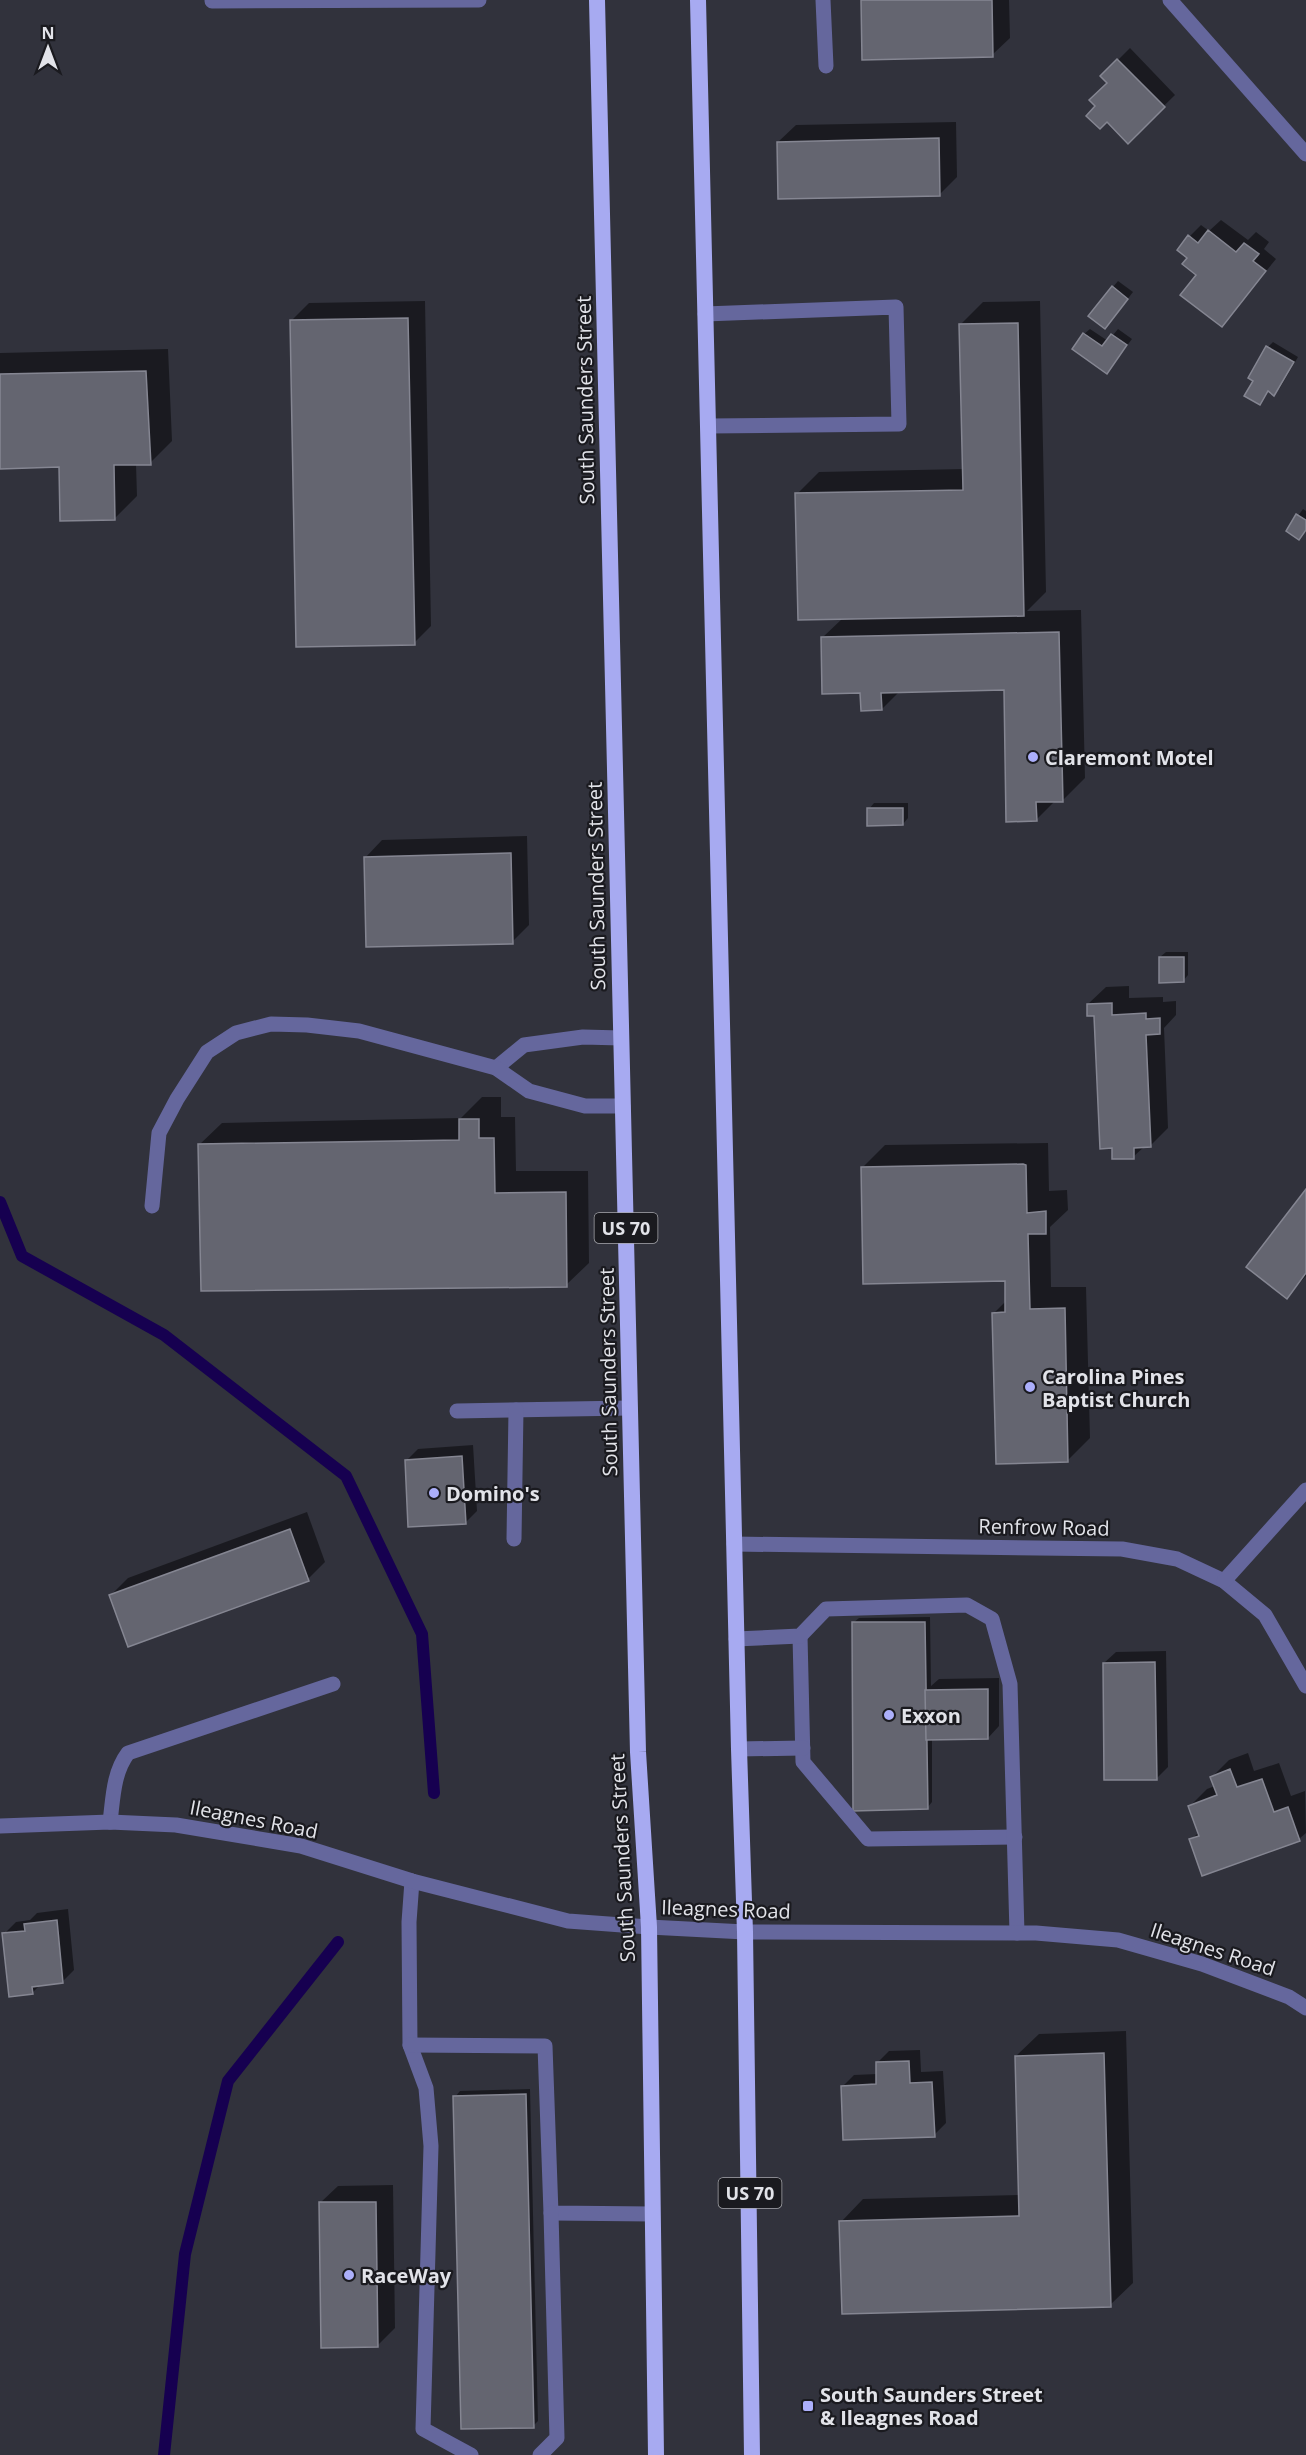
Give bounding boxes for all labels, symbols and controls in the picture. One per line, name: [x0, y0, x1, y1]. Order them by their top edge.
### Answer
north arrow: [18, 18, 78, 78]
text: N: [41, 22, 55, 44]
street label: South Saunders Street: [570, 295, 600, 505]
place label: Claremont Motel: [1045, 744, 1214, 771]
marker: Claremont Motel: [1026, 750, 1040, 764]
street label: South Saunders Street: [581, 781, 611, 991]
road number: US 70: [594, 1213, 658, 1243]
street label: South Saunders Street: [593, 1267, 623, 1477]
place label: Carolina Pines Baptist Church: [1042, 1363, 1190, 1413]
marker: Carolina Pines Baptist Church: [1023, 1380, 1037, 1394]
place label: Domino's: [446, 1480, 540, 1507]
marker: Domino's: [427, 1486, 441, 1500]
street label: Renfrow Road: [978, 1512, 1110, 1542]
place label: Exxon: [901, 1702, 961, 1729]
marker: Exxon: [882, 1708, 896, 1722]
street label: South Saunders Street: [603, 1753, 641, 1963]
street label: Ileagnes Road: [188, 1793, 320, 1845]
street label: Ileagnes Road: [661, 1893, 791, 1925]
street label: Ileagnes Road: [1147, 1916, 1279, 1982]
road number: US 70: [718, 2178, 782, 2208]
place label: RaceWay: [361, 2262, 452, 2289]
marker: RaceWay: [342, 2268, 356, 2282]
place label: South Saunders Street & Ileagnes Road: [820, 2381, 1043, 2431]
marker: South Saunders Street & Ileagnes Road: [801, 2399, 815, 2413]

